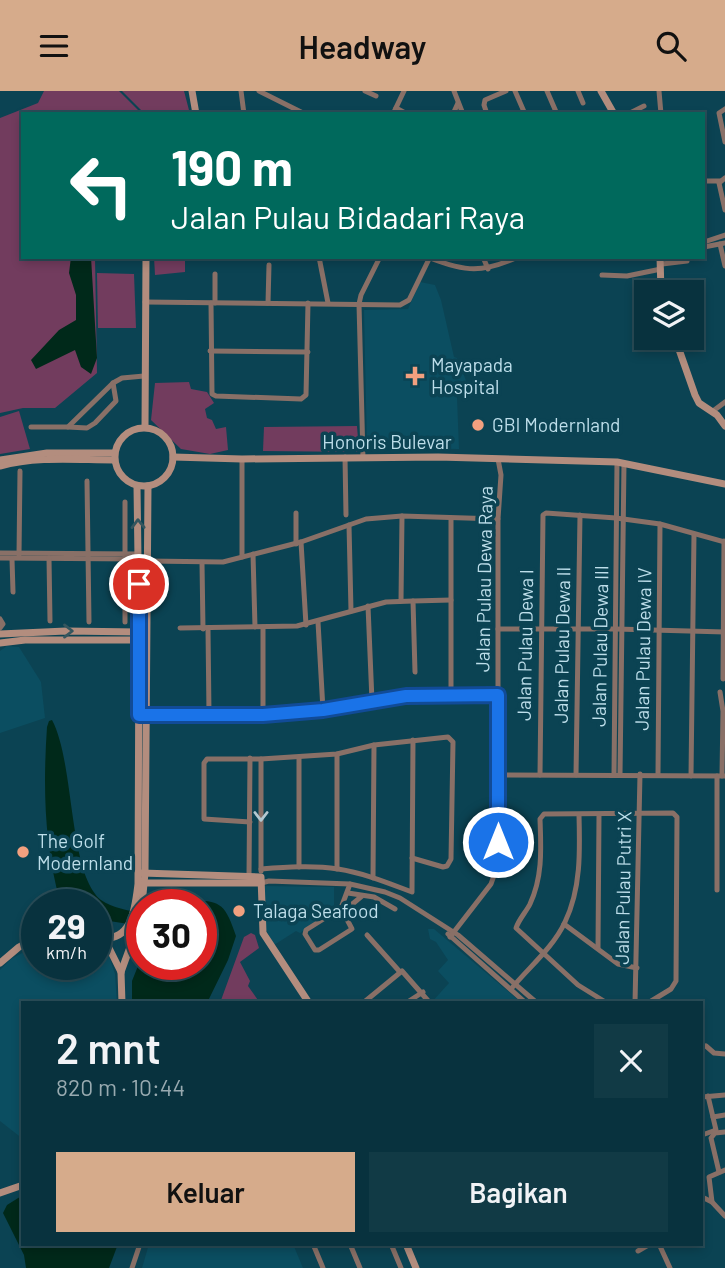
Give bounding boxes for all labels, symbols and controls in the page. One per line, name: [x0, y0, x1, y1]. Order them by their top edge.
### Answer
icon: menu: [35, 27, 73, 65]
text: Headway: [299, 27, 426, 65]
icon: search: [652, 27, 690, 65]
text: 190 m: [171, 137, 293, 196]
icon: left: [56, 140, 147, 231]
text: Jalan Pulau Bidadari Raya: [171, 197, 525, 235]
map controls: [634, 280, 704, 350]
button: layers: [634, 280, 704, 350]
place label: Mayapada Hospital: [431, 353, 513, 398]
marker: Mayapada Hospital: [405, 366, 425, 386]
place label: GBI Modernland: [492, 413, 620, 436]
marker: GBI Modernland: [470, 417, 486, 433]
street label: Honoris Bulevar: [322, 430, 452, 453]
street label: Jalan Pulau Dewa Raya: [470, 486, 497, 672]
one-way arrow: [130, 519, 146, 529]
pin: [109, 554, 169, 614]
icon: arrive: [120, 565, 158, 603]
street label: Jalan Pulau Dewa III: [587, 565, 612, 727]
street label: Jalan Pulau Dewa II: [549, 566, 574, 724]
street label: Jalan Pulau Dewa IV: [630, 567, 655, 731]
street label: Jalan Pulau Dewa I: [512, 569, 537, 721]
one-way arrow: [63, 623, 74, 639]
position arrow: [461, 805, 535, 879]
street label: Jalan Pulau Putri X: [610, 811, 635, 965]
one-way arrow: [253, 812, 269, 822]
place label: The Golf Modernland: [37, 829, 133, 874]
marker: The Golf Modernland: [15, 844, 31, 860]
speed limit sign: 30: [126, 889, 217, 980]
place label: Talaga Seafood: [253, 899, 379, 922]
marker: Talaga Seafood: [231, 903, 247, 919]
text: 29: [47, 904, 86, 946]
text: km/h: [46, 941, 87, 963]
text: 2 mnt: [56, 1022, 161, 1072]
button: close: [594, 1024, 668, 1098]
text: 820 m · 10:44: [56, 1073, 185, 1101]
button: Keluar: [56, 1152, 355, 1232]
button: Bagikan: [369, 1152, 668, 1232]

